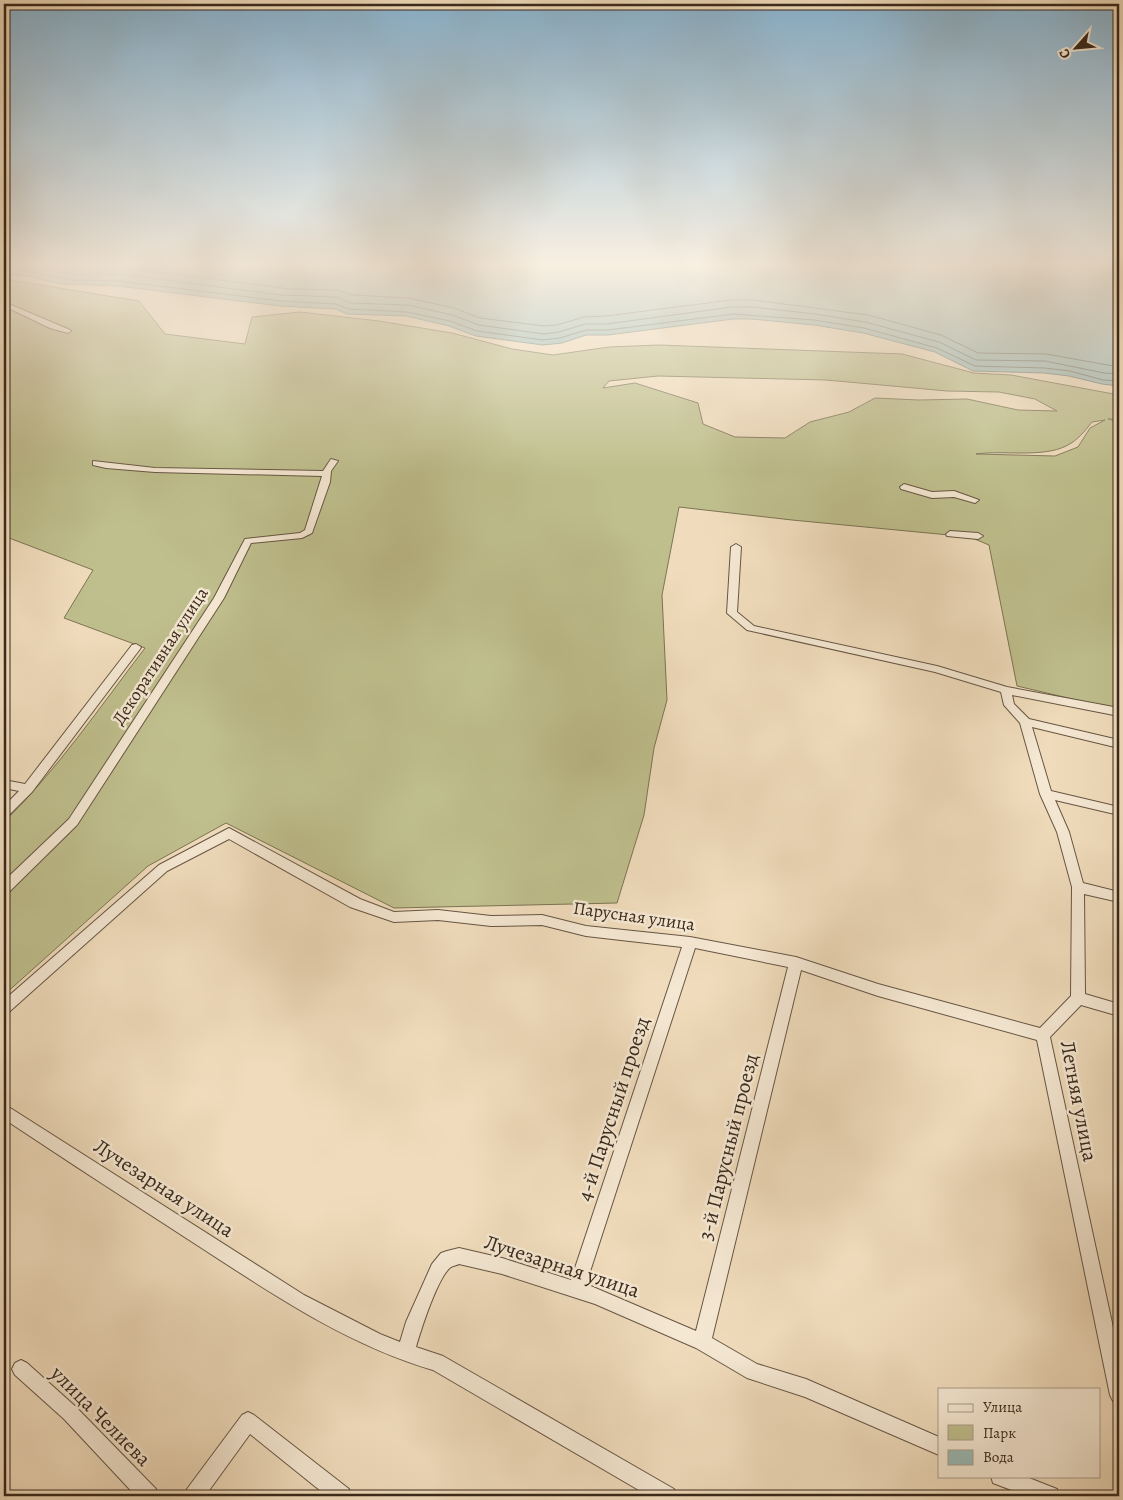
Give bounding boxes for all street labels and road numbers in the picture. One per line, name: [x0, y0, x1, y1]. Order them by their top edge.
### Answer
street label: Декоративная улица: [106, 582, 214, 729]
street label: Парусная улица: [572, 896, 697, 937]
street label: 4-й Парусный проезд: [570, 1013, 656, 1205]
street label: Летняя улица: [1054, 1038, 1104, 1164]
street label: 3-й Парусный проезд: [691, 1051, 765, 1243]
street label: Лучезарная улица: [89, 1132, 240, 1244]
street label: Лучезарная улица: [481, 1228, 644, 1304]
street label: улица Челиева: [44, 1359, 158, 1473]

